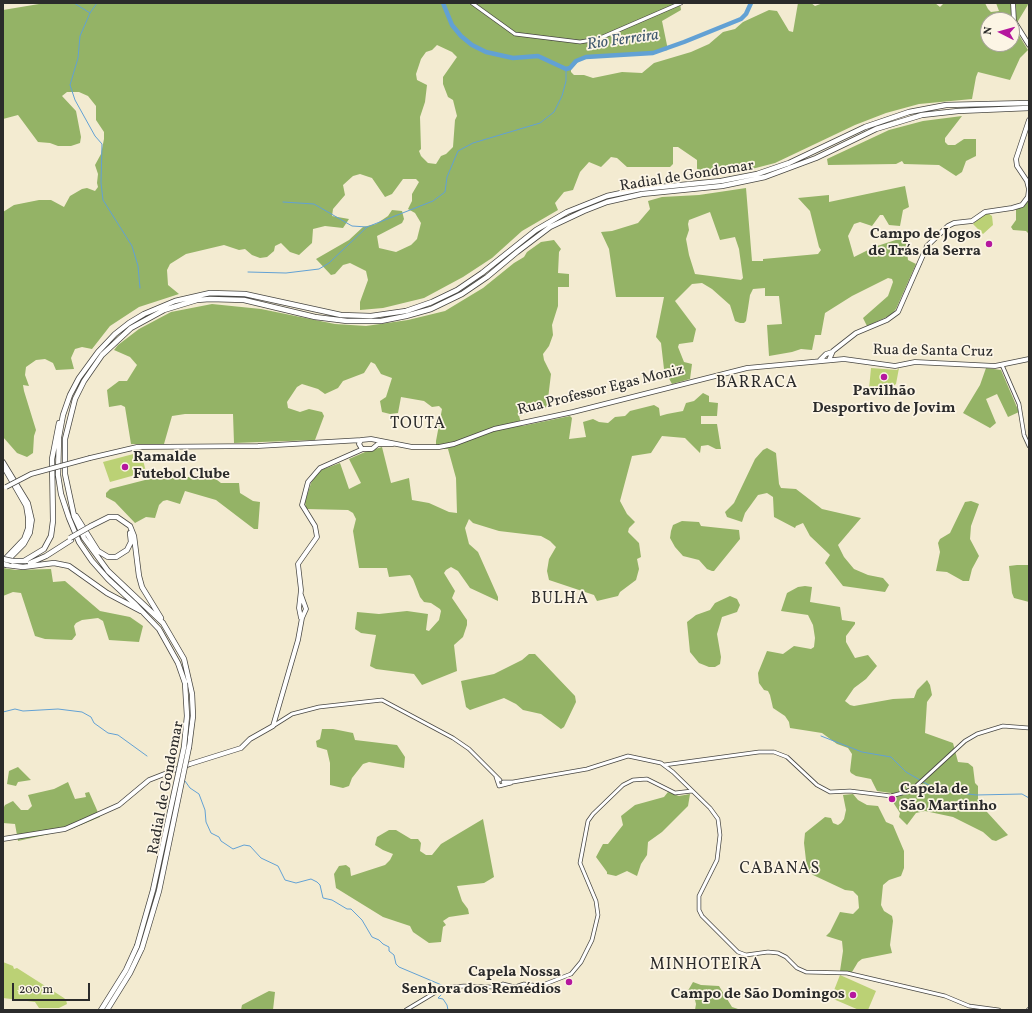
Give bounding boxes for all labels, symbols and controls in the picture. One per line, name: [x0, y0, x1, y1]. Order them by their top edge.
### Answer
north arrow: [980, 12, 1020, 52]
water label: Rio Ferreira: [586, 26, 660, 56]
text: N: [981, 26, 996, 36]
street label: Radial de Gondomar: [619, 158, 755, 196]
place label: Campo de Jogos de Trás da Serra: [868, 226, 981, 261]
marker: Campo de Jogos de Trás da Serra: [984, 239, 994, 249]
street label: Rua de Santa Cruz: [873, 342, 993, 362]
street label: Rua Professor Egas Moniz: [516, 362, 686, 420]
marker: Pavilhão Desportivo de Jovim: [879, 372, 889, 382]
district label: BARRACA: [716, 374, 798, 394]
place label: Pavilhão Desportivo de Jovim: [813, 383, 955, 418]
district label: TOUTA: [390, 415, 446, 435]
place label: Ramalde Futebol Clube: [133, 449, 230, 484]
marker: Ramalde Futebol Clube: [120, 462, 130, 472]
district label: BULHA: [531, 590, 589, 610]
street label: Radial de Gondomar: [145, 720, 189, 856]
place label: Capela de São Martinho: [900, 781, 997, 816]
marker: Capela de São Martinho: [887, 794, 897, 804]
district label: CABANAS: [740, 860, 820, 880]
district label: MINHOTEIRA: [650, 956, 762, 976]
place label: Capela Nossa Senhora dos Remédios: [402, 964, 561, 999]
scale bar: [14, 975, 92, 1001]
marker: Capela Nossa Senhora dos Remédios: [564, 977, 574, 987]
text: 200 m: [19, 982, 53, 998]
place label: Campo de São Domingos: [671, 986, 845, 1004]
marker: Campo de São Domingos: [848, 990, 858, 1000]

